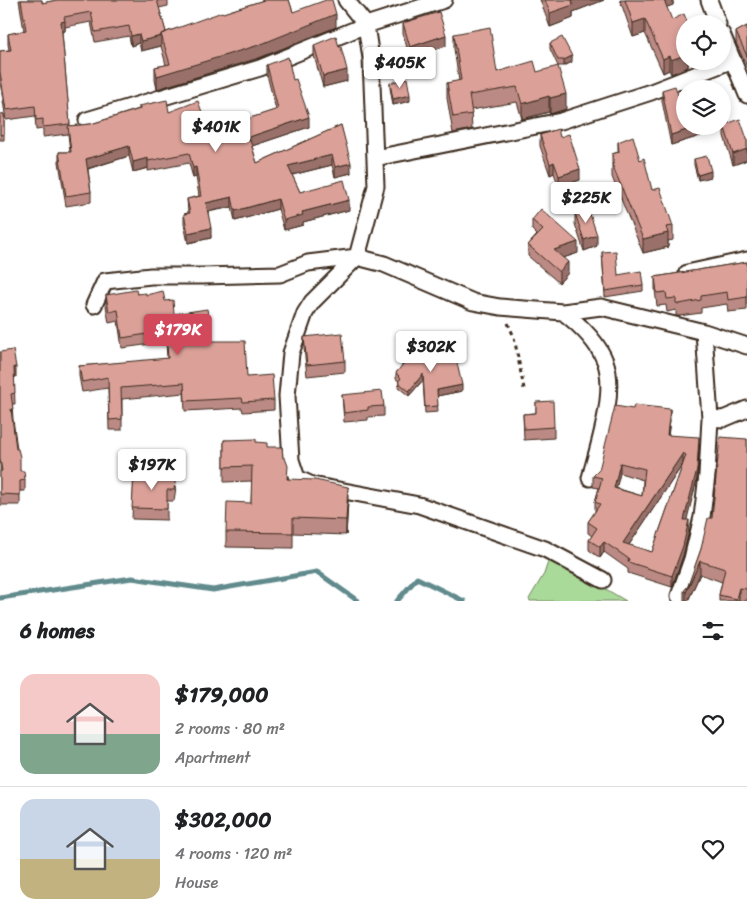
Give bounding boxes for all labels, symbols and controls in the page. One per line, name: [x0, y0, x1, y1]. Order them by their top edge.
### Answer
map controls: [676, 15, 731, 135]
button: locate: [676, 15, 731, 70]
pin: $405K: [365, 46, 435, 89]
text: $405K: [375, 48, 425, 77]
button: layers: [676, 80, 731, 135]
pin: $401K: [181, 110, 251, 153]
text: $401K: [192, 112, 240, 141]
pin: $225K: [551, 182, 621, 224]
text: $225K: [562, 183, 610, 212]
pin: $179K: [143, 314, 213, 356]
text: $179K: [155, 315, 201, 344]
pin: $302K: [396, 330, 466, 373]
text: $302K: [407, 332, 455, 361]
pin: $197K: [117, 448, 187, 491]
text: $197K: [129, 450, 175, 479]
text: 6 homes: [20, 612, 95, 650]
icon: filters: [699, 617, 727, 645]
text: $179,000: [175, 676, 269, 714]
icon: home: [60, 694, 120, 754]
icon: heart: [699, 710, 727, 738]
text: 2 rooms · 80 m²: [175, 714, 285, 743]
text: Apartment: [175, 743, 251, 772]
text: $302,000: [175, 801, 272, 839]
icon: home: [60, 819, 120, 879]
icon: heart: [699, 835, 727, 863]
text: 4 rooms · 120 m²: [175, 839, 292, 868]
text: House: [175, 868, 218, 897]

